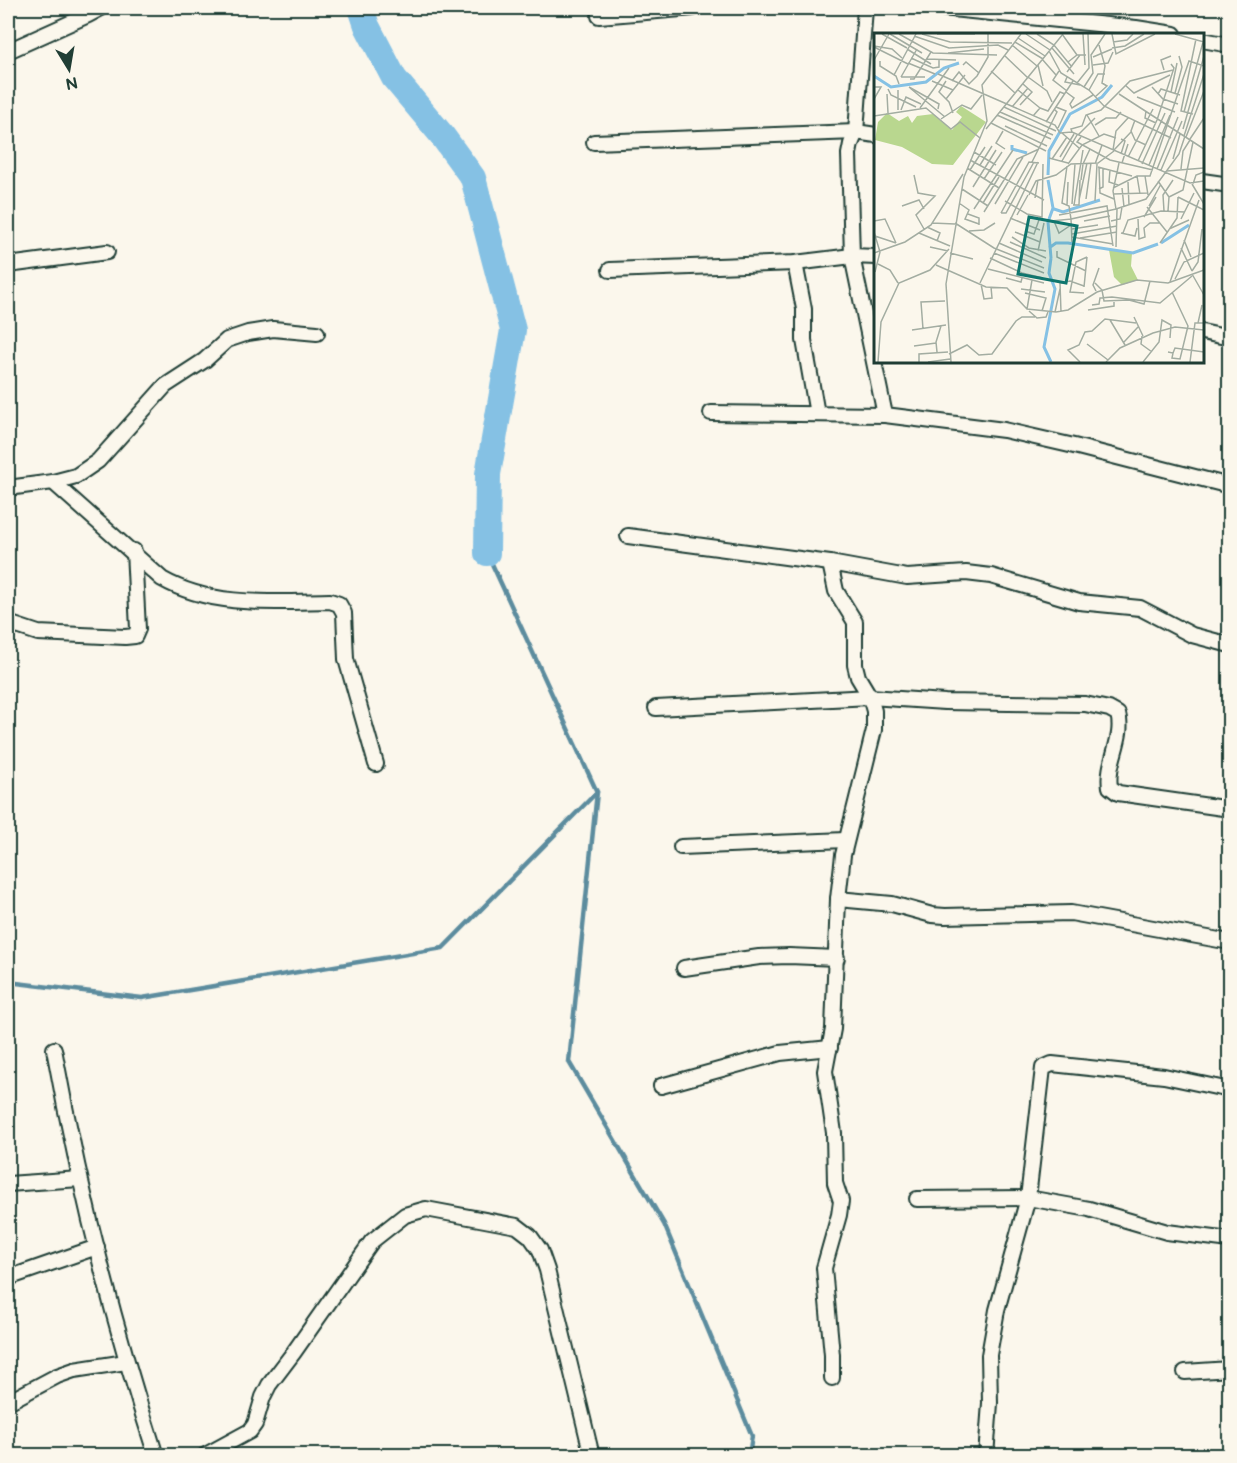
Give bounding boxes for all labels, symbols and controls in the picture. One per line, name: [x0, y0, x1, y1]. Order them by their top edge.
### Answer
inset map: [874, 33, 1204, 363]
north arrow: [39, 39, 99, 99]
text: N: [64, 72, 79, 93]

